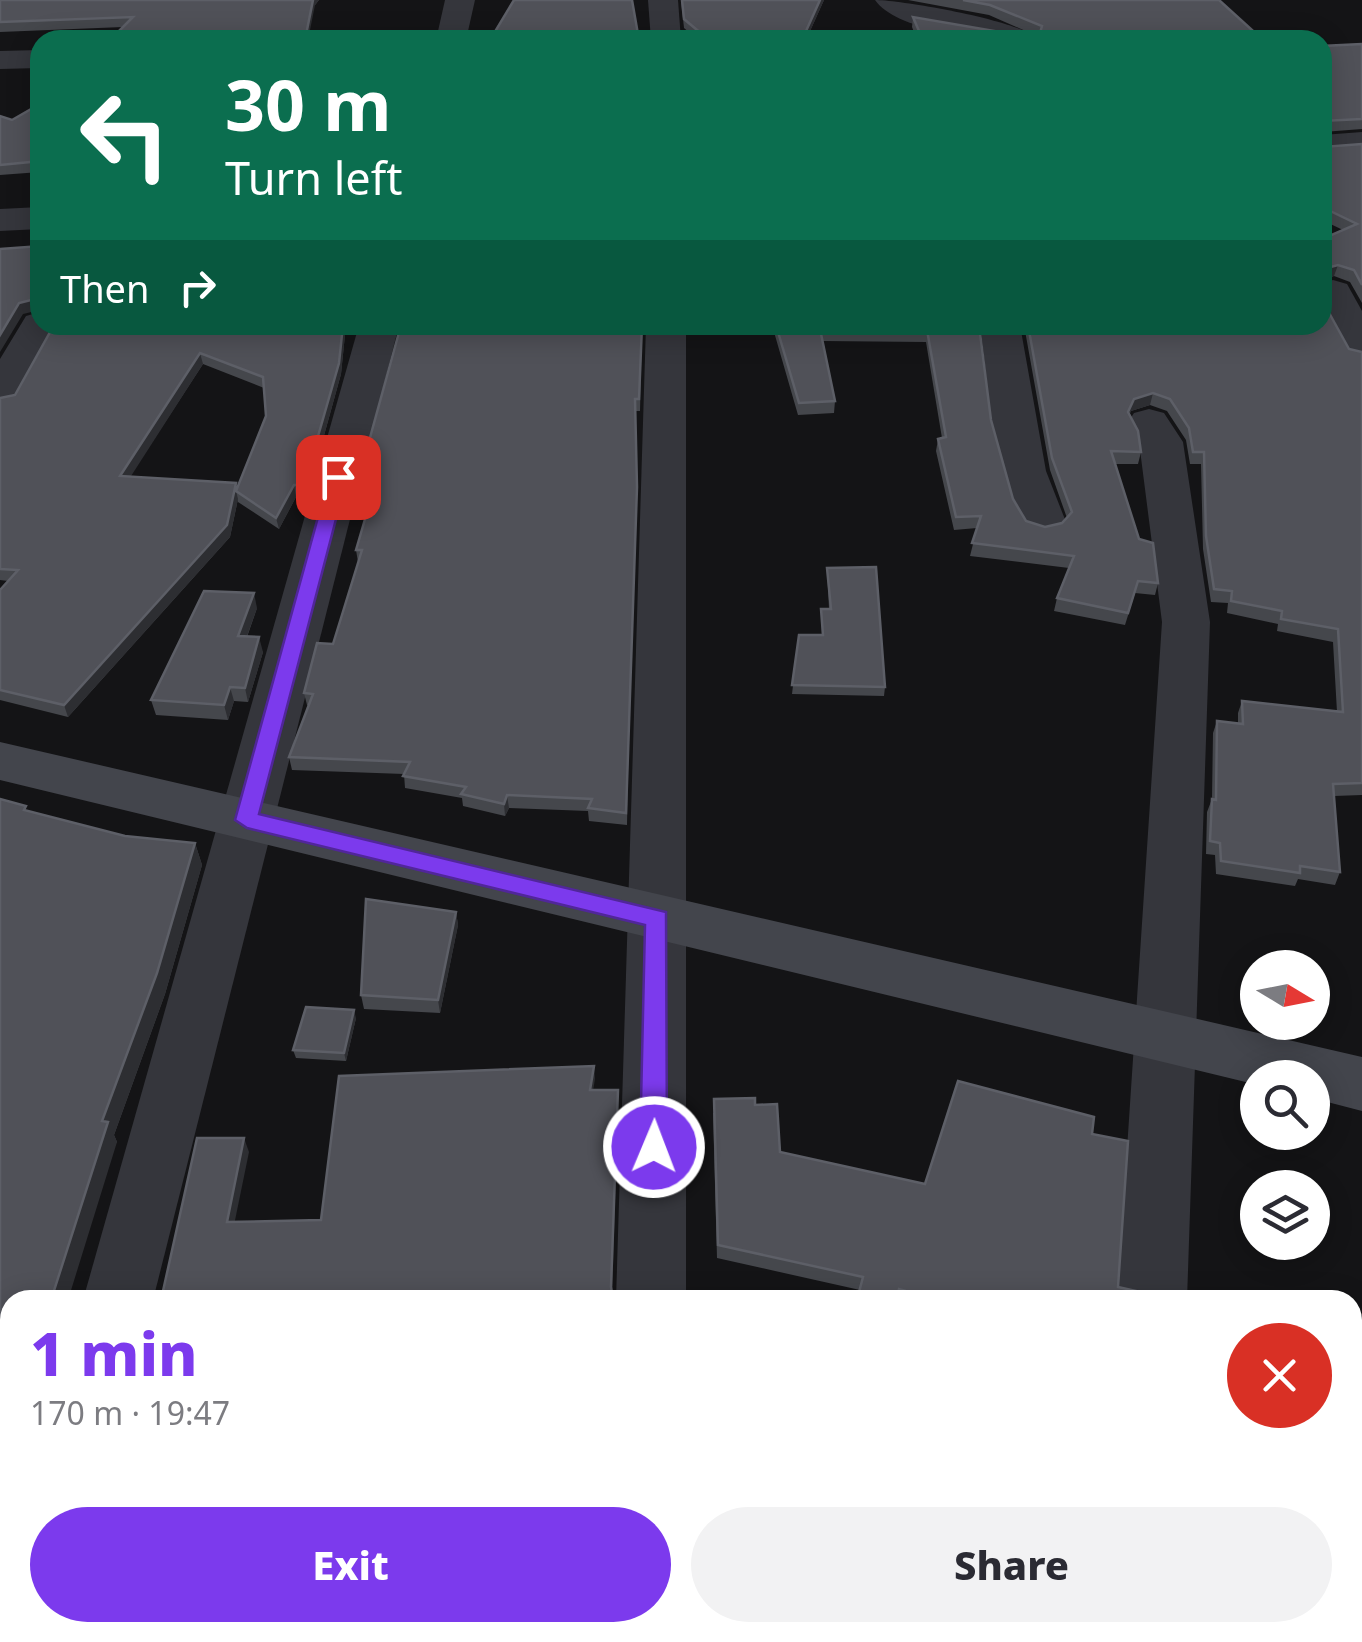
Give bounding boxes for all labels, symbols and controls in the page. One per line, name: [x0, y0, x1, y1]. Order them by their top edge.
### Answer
text: 30 m: [225, 56, 392, 152]
icon: left: [60, 70, 190, 200]
text: Turn left: [225, 147, 402, 208]
icon: right: [170, 260, 225, 315]
text: Then: [60, 262, 150, 314]
pin: [296, 435, 381, 520]
icon: arrive: [311, 450, 366, 505]
north arrow: [1240, 950, 1330, 1040]
map controls: [1240, 950, 1330, 1260]
button: search: [1240, 1060, 1330, 1150]
position arrow: [602, 1095, 706, 1199]
button: layers: [1240, 1170, 1330, 1260]
text: 1 min: [30, 1312, 198, 1394]
button: close: [1227, 1323, 1332, 1428]
text: 170 m · 19:47: [30, 1391, 230, 1434]
button: Exit: [30, 1507, 671, 1622]
button: Share: [691, 1507, 1332, 1622]

